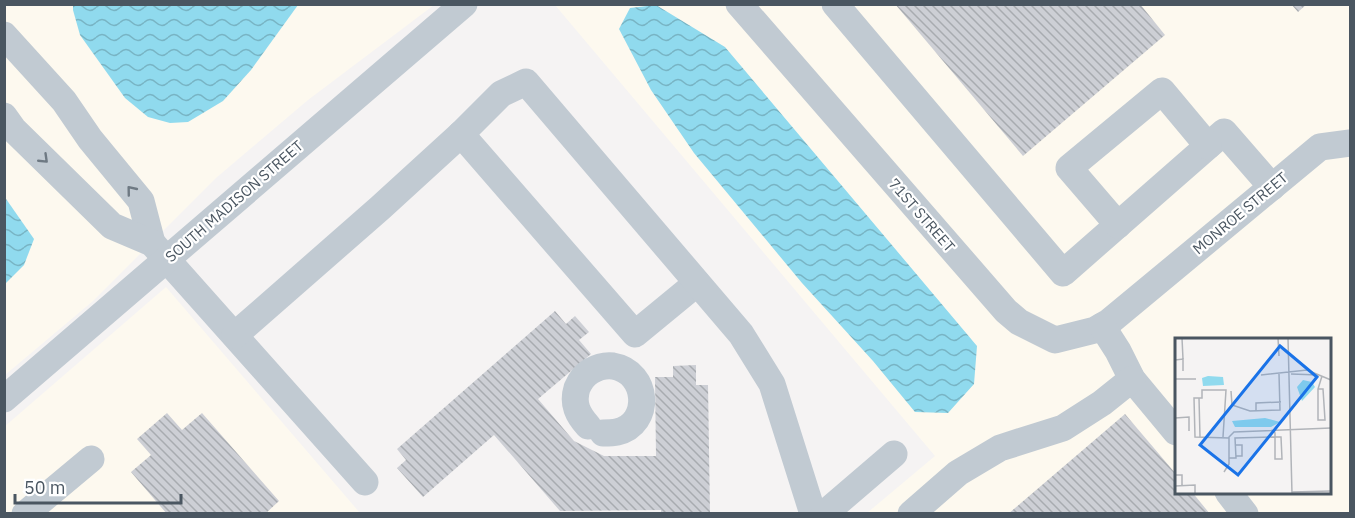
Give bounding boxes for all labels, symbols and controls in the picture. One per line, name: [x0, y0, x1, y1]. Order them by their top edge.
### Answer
street label: SOUTH MADISON STREET: [161, 136, 307, 266]
one-way arrow: [37, 152, 48, 163]
street label: MONROE STREET: [1188, 167, 1292, 258]
street label: 71ST STREET: [885, 174, 959, 256]
one-way arrow: [128, 185, 139, 196]
inset map: [1175, 338, 1331, 494]
scale bar: [15, 467, 182, 505]
text: 50 m: [24, 476, 66, 499]

